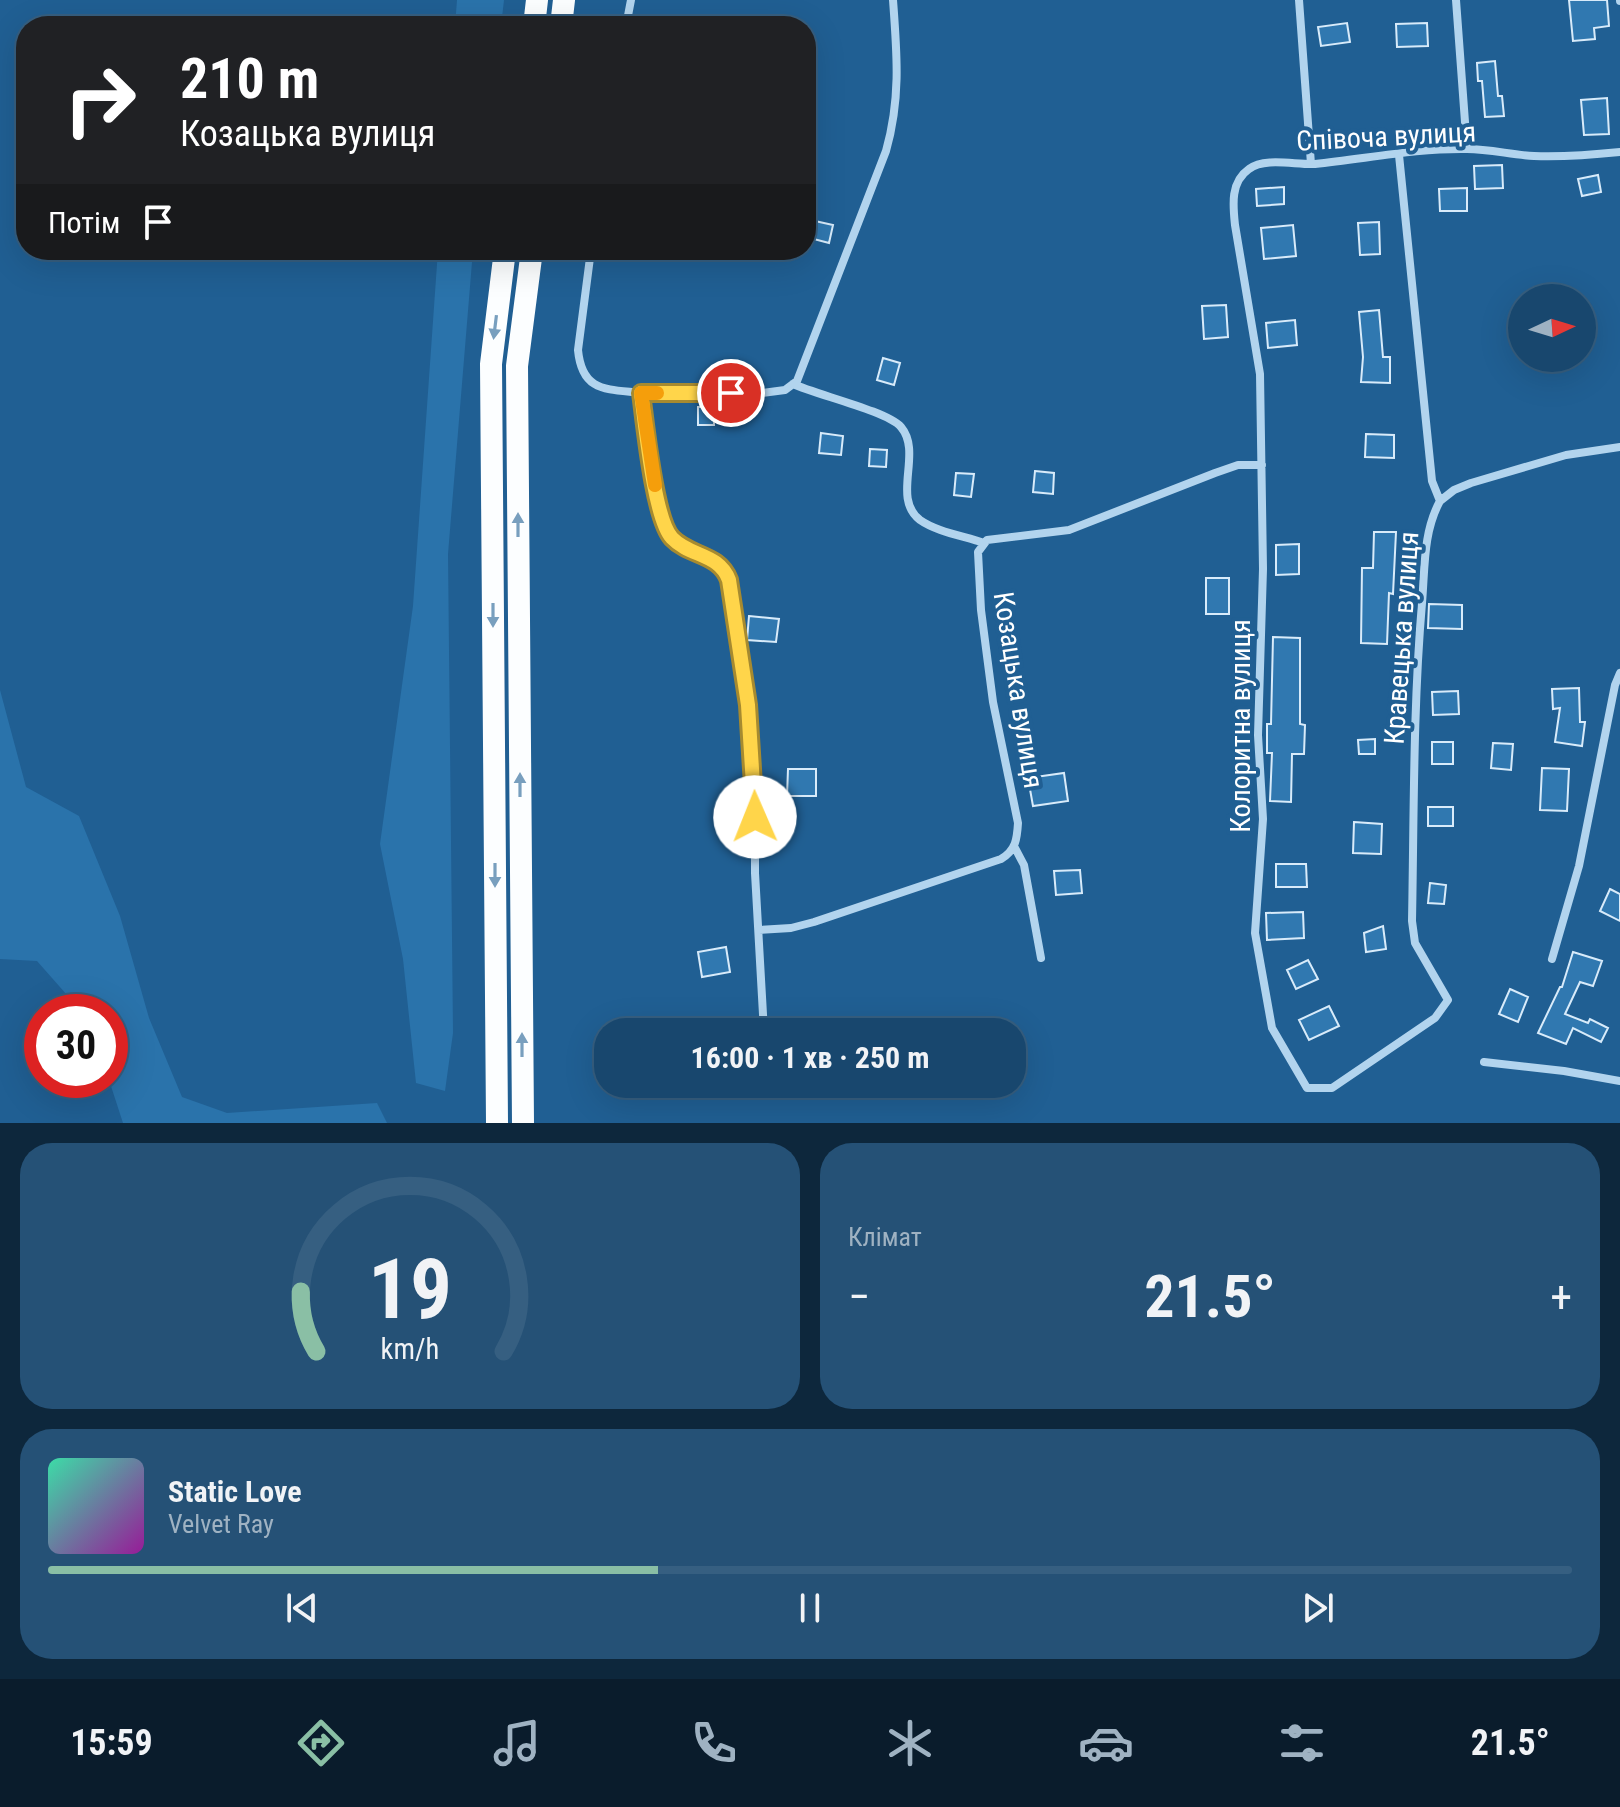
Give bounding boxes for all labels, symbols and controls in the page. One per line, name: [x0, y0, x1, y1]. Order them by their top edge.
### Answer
text: 210 m: [180, 46, 319, 112]
icon: right: [48, 48, 152, 152]
text: Козацька вулиця: [180, 113, 435, 155]
street label: Співоча вулиця: [1295, 115, 1477, 158]
icon: arrive: [136, 200, 180, 244]
text: Потім: [48, 205, 120, 240]
north arrow: [1508, 284, 1596, 372]
map controls: [1508, 284, 1596, 372]
one-way arrow: [489, 315, 502, 340]
pin: [697, 359, 765, 427]
icon: arrive: [709, 371, 753, 415]
one-way arrow: [512, 512, 524, 537]
street label: Кравецька вулиця: [1378, 531, 1425, 746]
street label: Козацька вулиця: [987, 589, 1050, 791]
one-way arrow: [487, 603, 499, 628]
street label: Колоритна вулиця: [1224, 619, 1257, 833]
one-way arrow: [514, 772, 526, 797]
position arrow: [713, 775, 797, 859]
one-way arrow: [489, 863, 501, 888]
speed limit sign: 30: [24, 994, 128, 1098]
one-way arrow: [516, 1032, 528, 1057]
text: 16:00 · 1 хв · 250 m: [691, 1040, 929, 1075]
text: Клімат: [848, 1222, 922, 1252]
text: 19: [368, 1241, 452, 1338]
text: 21.5°: [1144, 1261, 1276, 1332]
text: −: [848, 1271, 870, 1323]
text: +: [1550, 1271, 1572, 1323]
text: km/h: [381, 1332, 439, 1366]
text: Static Love: [168, 1474, 302, 1509]
text: Velvet Ray: [168, 1509, 274, 1539]
icon: previous: [280, 1586, 324, 1630]
icon: pause: [788, 1586, 832, 1630]
icon: next: [1296, 1586, 1340, 1630]
icon: directions: [293, 1715, 349, 1771]
icon: music: [489, 1715, 545, 1771]
icon: phone: [686, 1715, 742, 1771]
icon: climate: [882, 1715, 938, 1771]
icon: car: [1078, 1715, 1134, 1771]
icon: filters: [1274, 1715, 1330, 1771]
text: 15:59: [70, 1722, 153, 1764]
text: 21.5°: [1471, 1722, 1550, 1764]

